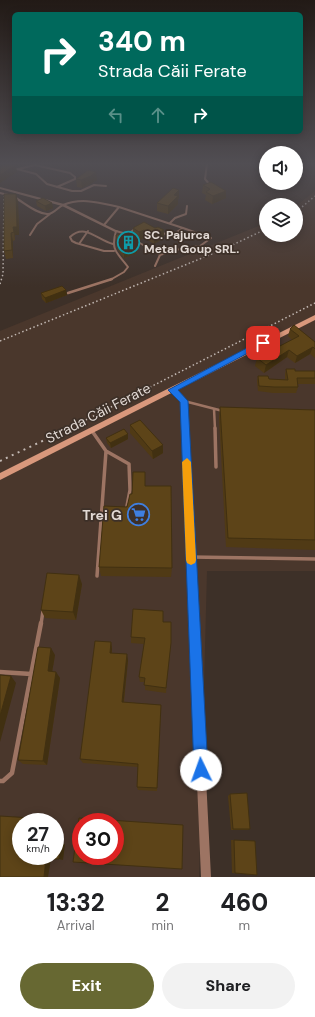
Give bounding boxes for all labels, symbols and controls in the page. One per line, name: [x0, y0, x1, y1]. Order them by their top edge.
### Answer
text: 340 m: [98, 23, 186, 60]
icon: right: [32, 28, 84, 80]
text: Strada Căii Ferate: [98, 59, 247, 83]
icon: left: [105, 104, 127, 126]
icon: ahead: [147, 104, 169, 126]
icon: right: [189, 104, 211, 126]
map controls: [259, 146, 303, 242]
button: sound: [259, 146, 303, 190]
button: layers: [259, 198, 303, 242]
place label: SC. Pajurca Metal Goup SRL.: [144, 227, 239, 257]
building icon: SC. Pajurca Metal Goup SRL.: [115, 229, 141, 255]
pin: [246, 326, 280, 360]
icon: arrive: [252, 332, 274, 354]
street label: Strada Căii Ferate: [42, 379, 154, 447]
supermarket icon: Trei G: [125, 502, 151, 528]
place label: Trei G: [82, 506, 122, 524]
position arrow: [180, 749, 222, 791]
speed limit sign: 30: [72, 813, 124, 865]
text: 27: [27, 821, 49, 847]
text: km/h: [26, 842, 50, 855]
text: 13:32: [47, 887, 105, 918]
text: 2: [156, 887, 169, 918]
text: 460: [220, 887, 268, 918]
text: Arrival: [57, 917, 95, 934]
text: min: [151, 917, 174, 934]
text: m: [239, 917, 250, 934]
button: Exit: [20, 963, 154, 1009]
button: Share: [162, 963, 295, 1009]

